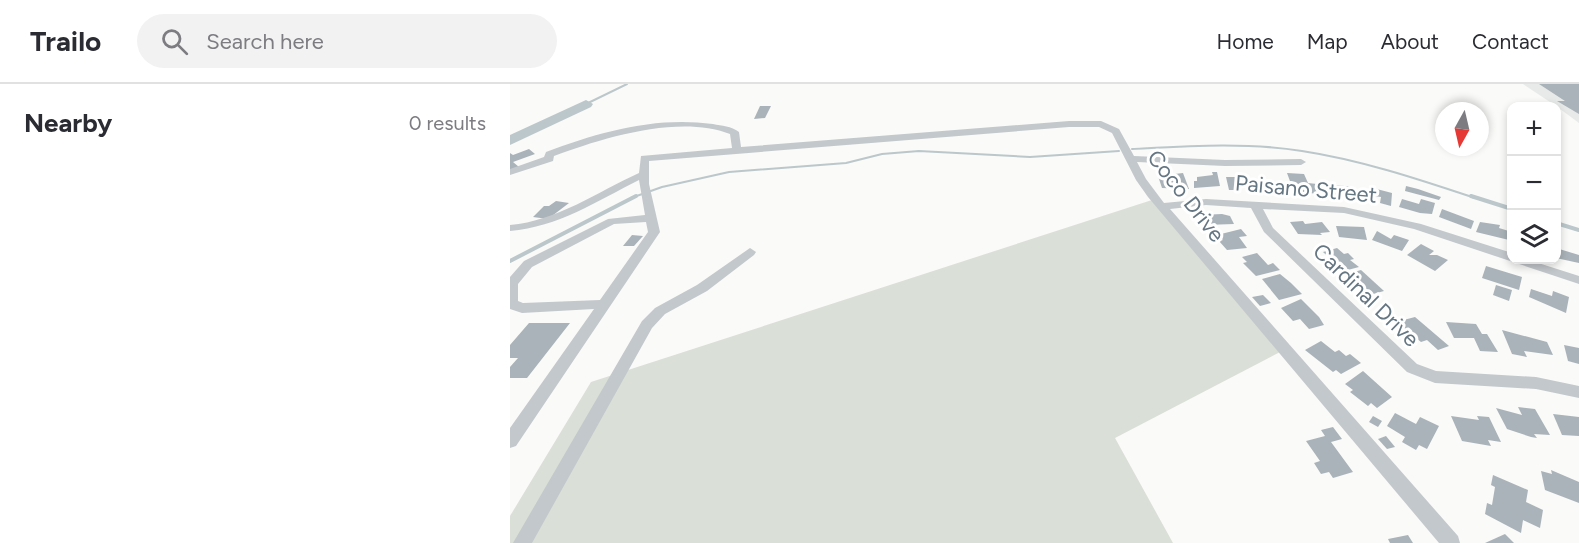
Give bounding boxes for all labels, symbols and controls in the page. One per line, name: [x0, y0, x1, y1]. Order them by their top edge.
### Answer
search box: [137, 14, 557, 68]
text: Trailo: [30, 24, 101, 58]
icon: search: [158, 25, 191, 58]
text: Search here: [206, 28, 324, 55]
text: Home: [1217, 29, 1274, 54]
text: Map: [1307, 29, 1348, 54]
text: About: [1381, 29, 1439, 54]
text: Contact: [1472, 29, 1549, 54]
north arrow: [1435, 102, 1489, 156]
map controls: [1507, 102, 1561, 264]
button: +: [1507, 102, 1561, 156]
text: Nearby: [24, 107, 112, 139]
text: 0 results: [409, 111, 486, 135]
street label: Coco Drive: [1142, 145, 1230, 247]
button: −: [1507, 156, 1561, 210]
street label: Paisano Street: [1234, 169, 1378, 209]
button: layers: [1507, 210, 1561, 264]
street label: Cardinal Drive: [1307, 238, 1425, 352]

